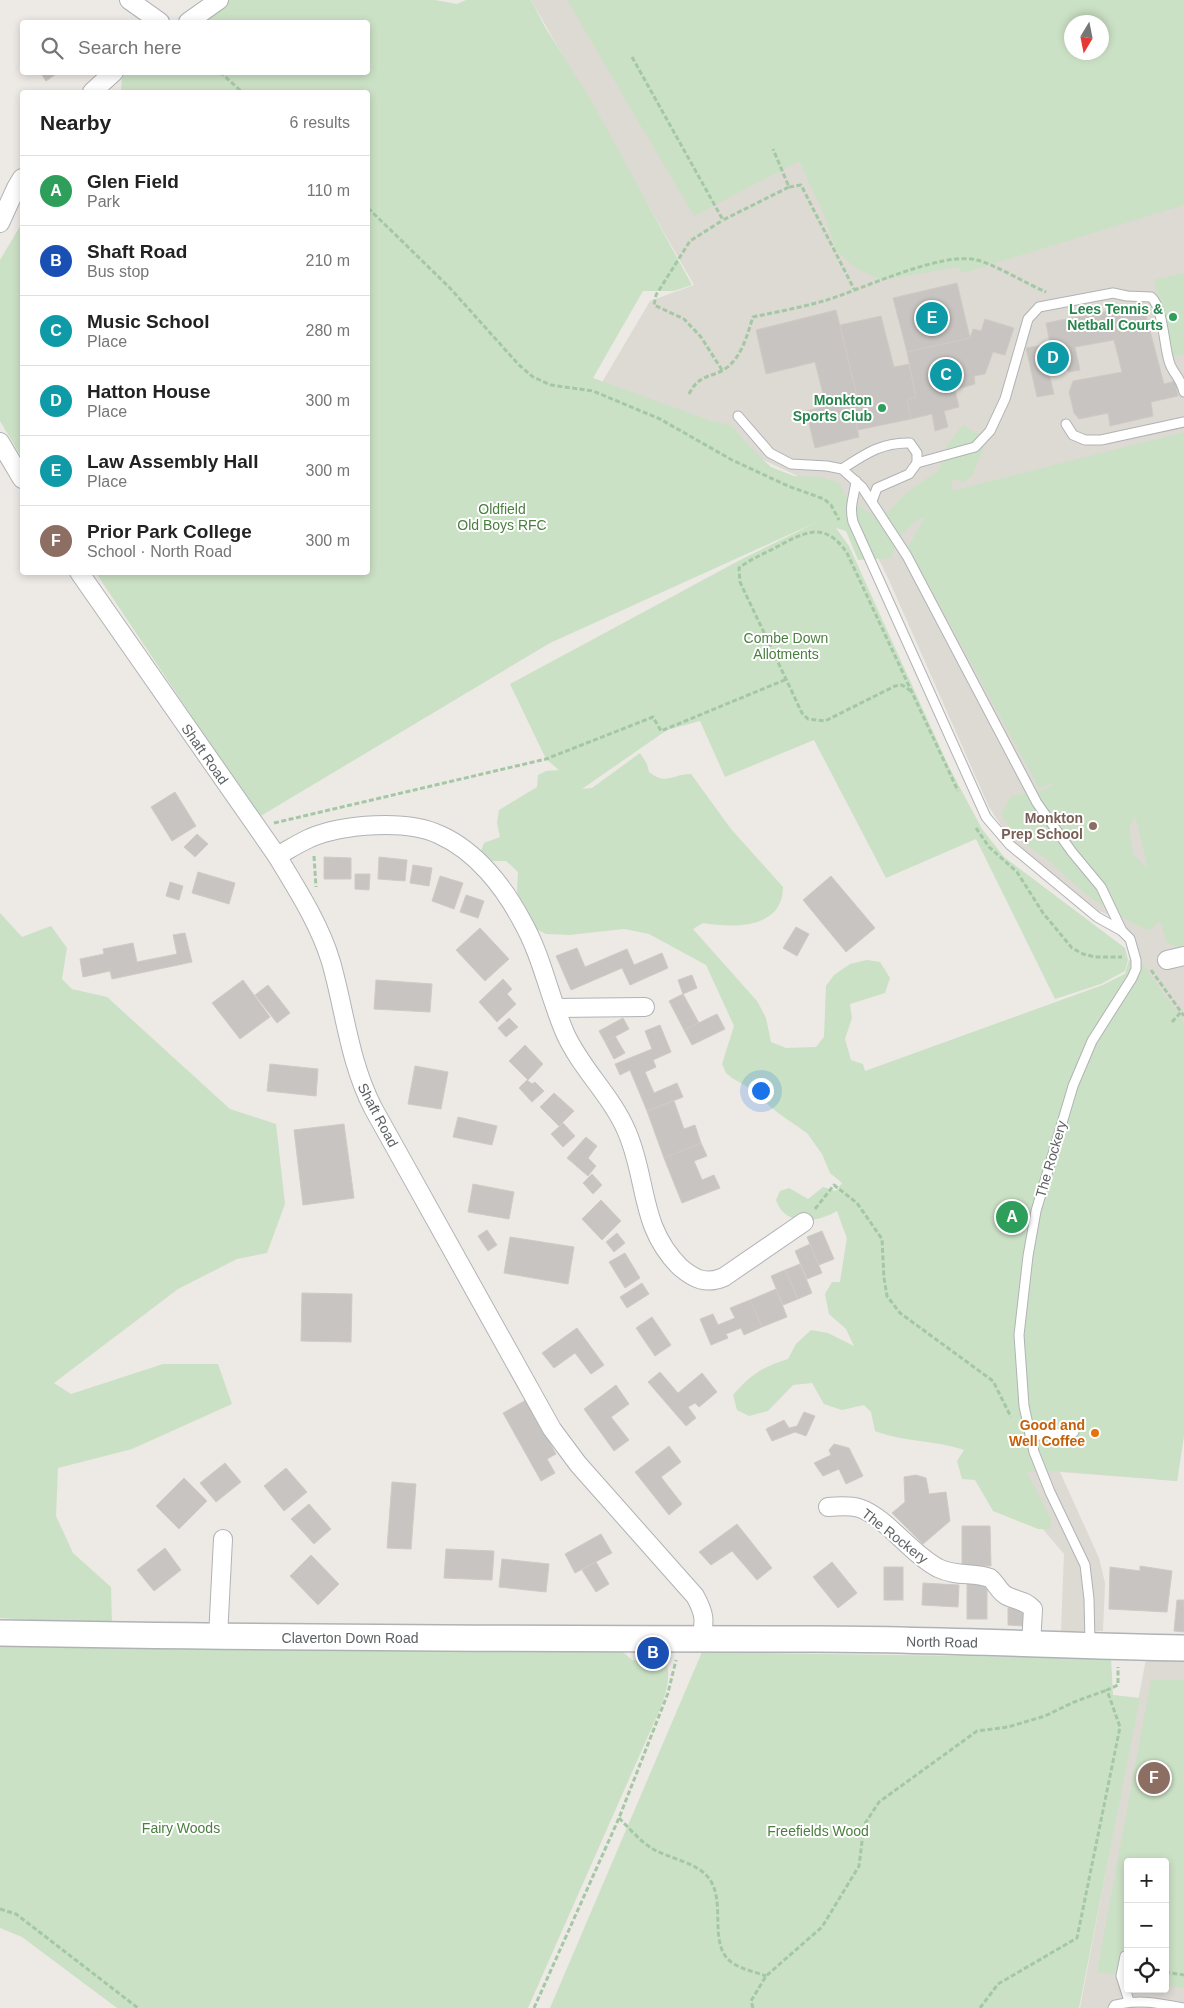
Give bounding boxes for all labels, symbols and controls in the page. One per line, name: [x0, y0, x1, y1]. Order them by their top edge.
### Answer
north arrow: [1064, 15, 1109, 60]
search box: [20, 20, 370, 75]
icon: search: [38, 34, 66, 62]
text: Search here: [78, 37, 182, 58]
text: Nearby: [40, 111, 111, 134]
text: 6 results: [290, 114, 350, 131]
text: Glen Field: [87, 171, 179, 192]
text: A: [50, 182, 62, 199]
text: 110 m: [307, 182, 350, 199]
text: Park: [87, 193, 120, 210]
text: Shaft Road: [87, 241, 187, 262]
text: B: [50, 252, 62, 269]
text: 210 m: [306, 252, 350, 269]
text: Bus stop: [87, 263, 149, 280]
pin: E: [916, 299, 948, 337]
place label: Lees Tennis & Netball Courts: [1067, 301, 1163, 333]
text: Music School: [87, 311, 209, 332]
marker: Lees Tennis & Netball Courts: [1167, 311, 1179, 323]
text: C: [50, 322, 62, 339]
text: 280 m: [306, 322, 350, 339]
text: Place: [87, 333, 127, 350]
pin: D: [1037, 339, 1069, 377]
pin: C: [930, 356, 962, 394]
text: Hatton House: [87, 381, 211, 402]
text: D: [50, 392, 62, 409]
text: 300 m: [306, 392, 350, 409]
place label: Monkton Sports Club: [793, 392, 872, 424]
marker: Monkton Sports Club: [876, 402, 888, 414]
text: Place: [87, 403, 127, 420]
text: Law Assembly Hall: [87, 451, 258, 472]
text: E: [51, 462, 61, 479]
text: 300 m: [306, 462, 350, 479]
text: Place: [87, 473, 127, 490]
park label: Oldfield Old Boys RFC: [457, 501, 547, 533]
text: Prior Park College: [87, 521, 252, 542]
text: F: [51, 532, 61, 549]
text: 300 m: [306, 532, 350, 549]
text: School · North Road: [87, 543, 232, 560]
park label: Combe Down Allotments: [744, 630, 828, 662]
street label: Shaft Road: [178, 721, 232, 787]
place label: Monkton Prep School: [1001, 810, 1083, 842]
marker: Monkton Prep School: [1087, 820, 1099, 832]
your location: [748, 1078, 774, 1104]
street label: Shaft Road: [354, 1080, 402, 1150]
street label: The Rockery: [1032, 1119, 1070, 1199]
pin: A: [996, 1198, 1028, 1236]
place label: Good and Well Coffee: [1009, 1417, 1085, 1449]
marker: Good and Well Coffee: [1089, 1427, 1101, 1439]
street label: The Rockery: [859, 1505, 931, 1567]
street label: Claverton Down Road: [282, 1630, 418, 1646]
street label: North Road: [906, 1633, 978, 1651]
pin: B: [637, 1634, 669, 1672]
pin: F: [1138, 1759, 1170, 1797]
park label: Fairy Woods: [142, 1820, 220, 1836]
park label: Freefields Wood: [767, 1823, 869, 1839]
map controls: [1124, 1858, 1169, 1993]
button: +: [1124, 1858, 1169, 1903]
button: −: [1124, 1903, 1169, 1948]
button: locate: [1124, 1948, 1169, 1993]

